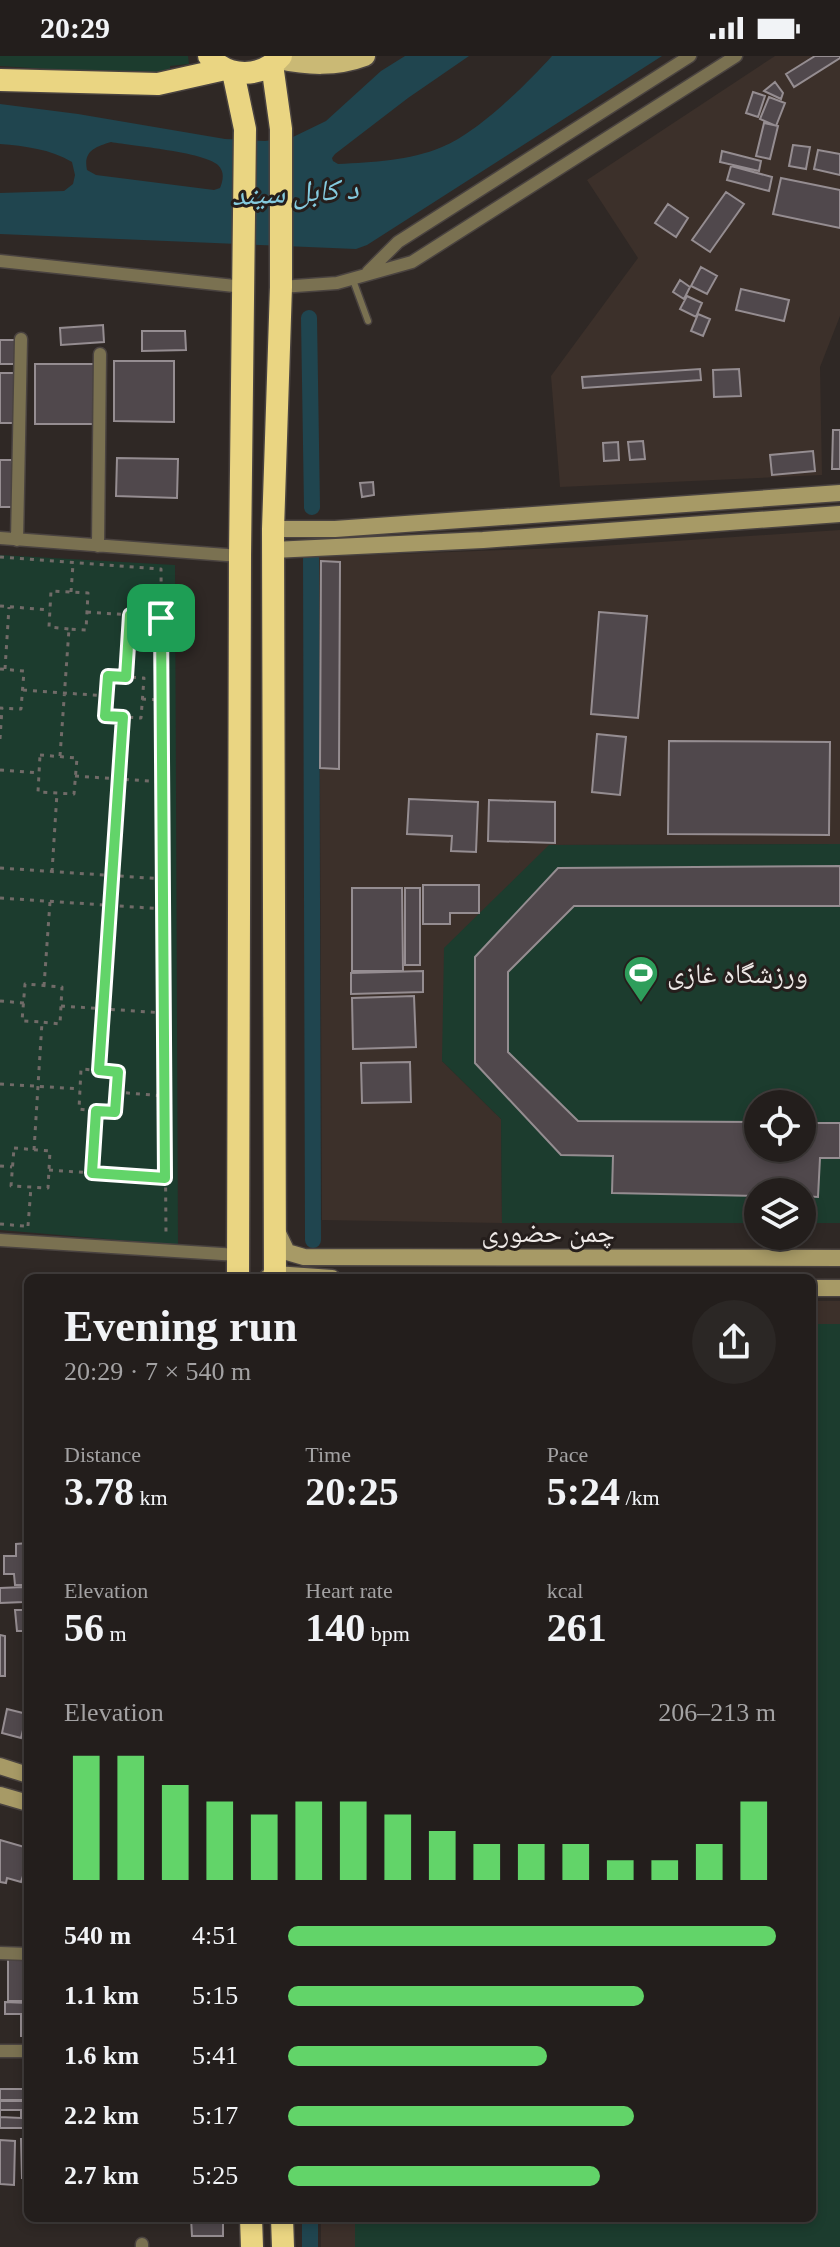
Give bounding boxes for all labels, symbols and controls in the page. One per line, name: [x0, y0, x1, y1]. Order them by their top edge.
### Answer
text: 20:29: [40, 11, 110, 44]
water label: د کابل سيند: [231, 172, 360, 213]
pin: [127, 584, 195, 652]
icon: arrive: [139, 596, 183, 640]
sports icon: ورزشگاه غازی: [622, 954, 660, 1004]
place label: ورزشگاه غازی: [667, 958, 808, 990]
map controls: [744, 1090, 816, 1250]
button: locate: [744, 1090, 816, 1162]
button: layers: [744, 1178, 816, 1250]
street label: چمن حضوری: [481, 1217, 615, 1250]
button: share: [692, 1300, 776, 1384]
text: Evening run: [64, 1302, 298, 1351]
text: 20:29 · 7 × 540 m: [64, 1357, 251, 1386]
text: Distance: [64, 1442, 141, 1467]
text: Time: [305, 1442, 351, 1467]
text: Pace: [547, 1442, 588, 1467]
text: 3.78: [64, 1469, 134, 1514]
text: 20:25: [305, 1469, 399, 1514]
text: 5:24: [547, 1469, 620, 1514]
text: km: [134, 1485, 168, 1510]
text: /km: [620, 1485, 660, 1510]
text: Elevation: [64, 1578, 148, 1603]
text: Heart rate: [305, 1578, 393, 1603]
text: kcal: [547, 1578, 583, 1603]
text: 56: [64, 1605, 104, 1650]
text: 140: [305, 1605, 365, 1650]
text: 261: [547, 1605, 607, 1650]
text: m: [104, 1621, 127, 1646]
text: bpm: [365, 1621, 410, 1646]
text: Elevation: [64, 1698, 164, 1727]
text: 206–213 m: [658, 1698, 776, 1727]
text: 540 m: [64, 1921, 131, 1950]
text: 4:51: [192, 1921, 238, 1950]
text: 1.1 km: [64, 1981, 139, 2010]
text: 5:15: [192, 1981, 238, 2010]
text: 1.6 km: [64, 2041, 139, 2070]
text: 5:41: [192, 2041, 238, 2070]
text: 2.2 km: [64, 2101, 139, 2130]
text: 5:17: [192, 2101, 238, 2130]
text: 2.7 km: [64, 2161, 139, 2190]
text: 5:25: [192, 2161, 238, 2190]

